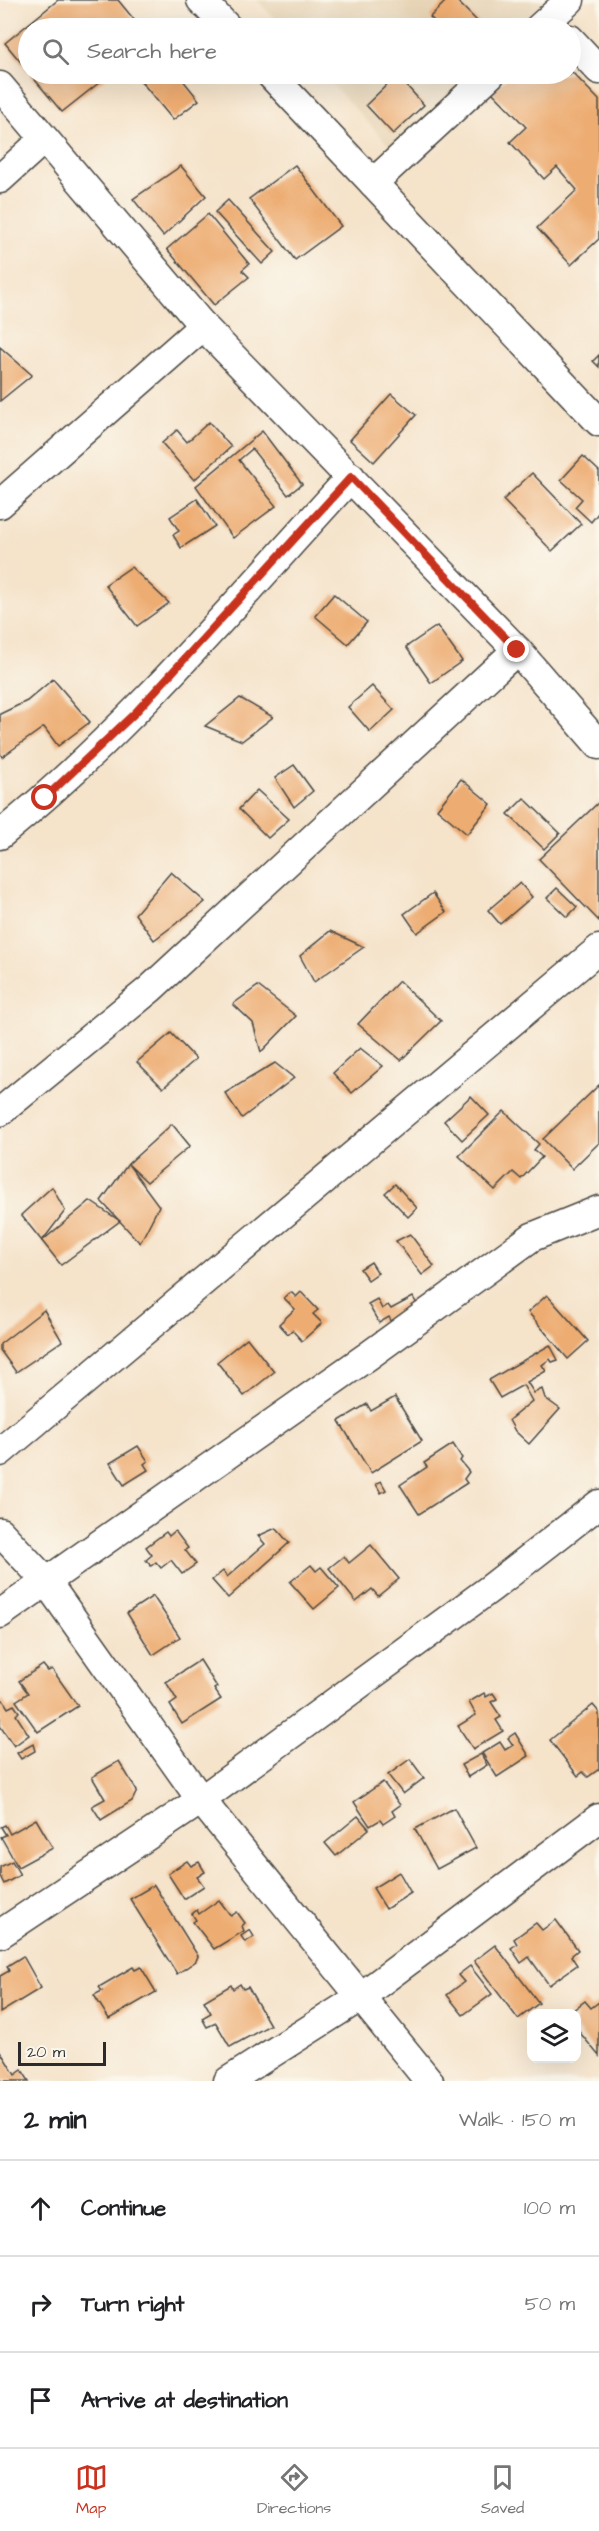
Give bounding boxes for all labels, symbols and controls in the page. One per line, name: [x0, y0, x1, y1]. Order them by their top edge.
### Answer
search box: [18, 18, 581, 84]
icon: search: [39, 35, 72, 68]
text: Search here: [87, 36, 217, 67]
route end: [503, 636, 529, 662]
route start: [31, 784, 57, 810]
map controls: [527, 2009, 581, 2063]
button: layers: [527, 2009, 581, 2063]
scale bar: [18, 2039, 106, 2066]
text: 20 m: [27, 2041, 65, 2063]
text: 2 min: [24, 2102, 86, 2138]
text: Walk · 150 m: [459, 2106, 575, 2134]
icon: ahead: [24, 2192, 57, 2225]
text: Continue: [81, 2193, 166, 2224]
text: 100 m: [524, 2194, 575, 2222]
icon: right: [24, 2288, 57, 2321]
text: Turn right: [81, 2289, 184, 2320]
text: 50 m: [525, 2290, 575, 2318]
icon: arrive: [24, 2384, 57, 2417]
text: Arrive at destination: [81, 2385, 288, 2416]
tab: Map: [75, 2461, 108, 2519]
tab: Directions: [257, 2461, 331, 2519]
tab: Saved: [481, 2461, 524, 2519]

